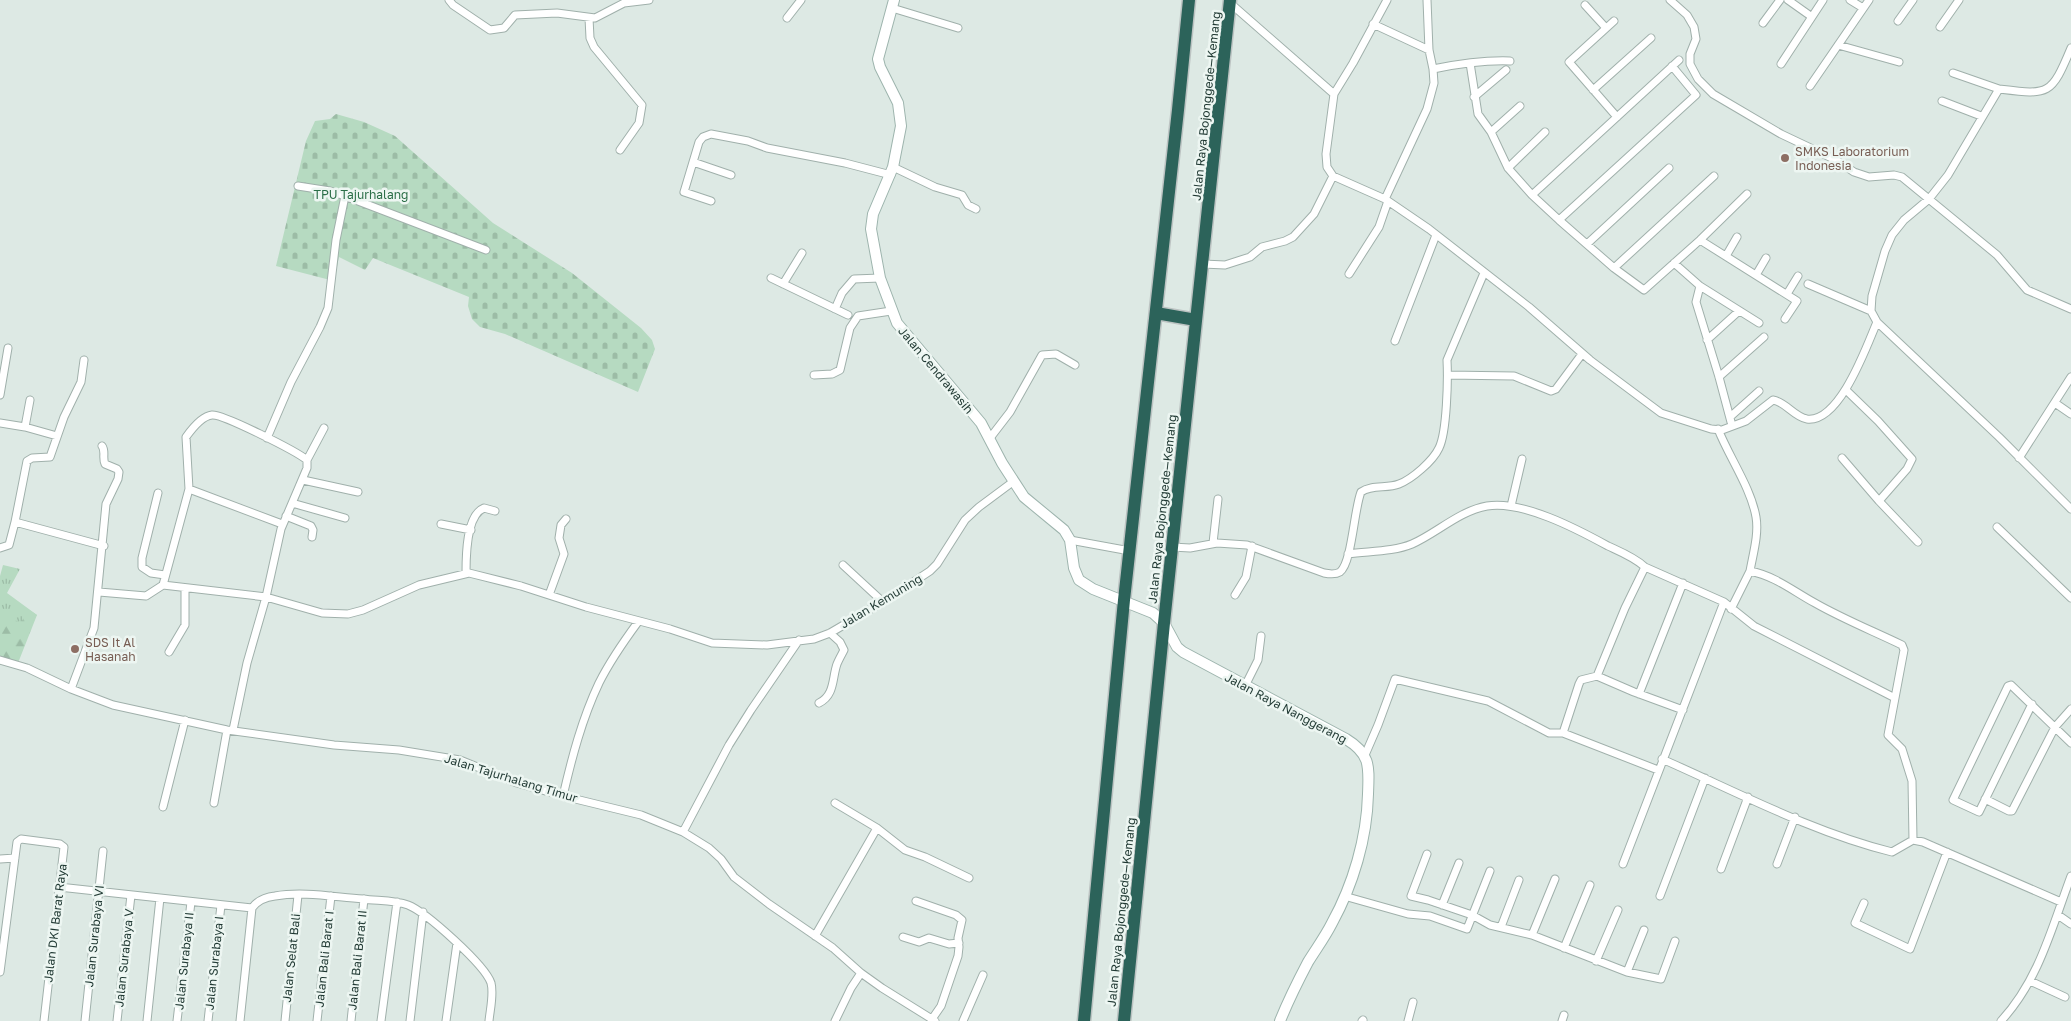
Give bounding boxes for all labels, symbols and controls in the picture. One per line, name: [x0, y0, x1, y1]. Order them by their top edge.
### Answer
street label: Jalan Raya Bojonggede—Kemang: [1189, 11, 1223, 201]
place label: SMKS Laboratorium Indonesia: [1795, 144, 1909, 173]
marker: SMKS Laboratorium Indonesia: [1779, 152, 1791, 164]
park label: TPU Tajurhalang: [314, 187, 408, 202]
street label: Jalan Cendrawasih: [895, 324, 977, 416]
street label: Jalan Raya Bojonggede—Kemang: [1145, 414, 1179, 604]
street label: Jalan Kemuning: [837, 571, 925, 631]
place label: SDS It Al Hasanah: [85, 635, 136, 664]
marker: SDS It Al Hasanah: [69, 643, 81, 655]
street label: Jalan Raya Nanggerang: [1222, 669, 1350, 747]
street label: Jalan Tajurhalang Timur: [443, 751, 580, 806]
street label: Jalan Raya Bojonggede—Kemang: [1104, 817, 1138, 1007]
street label: Jalan DKI Barat Raya: [40, 863, 70, 983]
street label: Jalan Surabaya VI: [81, 884, 107, 988]
street label: Jalan Surabaya V: [111, 908, 137, 1008]
street label: Jalan Bali Barat II: [344, 909, 370, 1011]
street label: Jalan Bali Barat I: [311, 910, 337, 1008]
street label: Jalan Surabaya II: [171, 911, 197, 1011]
street label: Jalan Selat Bali: [279, 913, 303, 1003]
street label: Jalan Surabaya I: [202, 915, 226, 1011]

